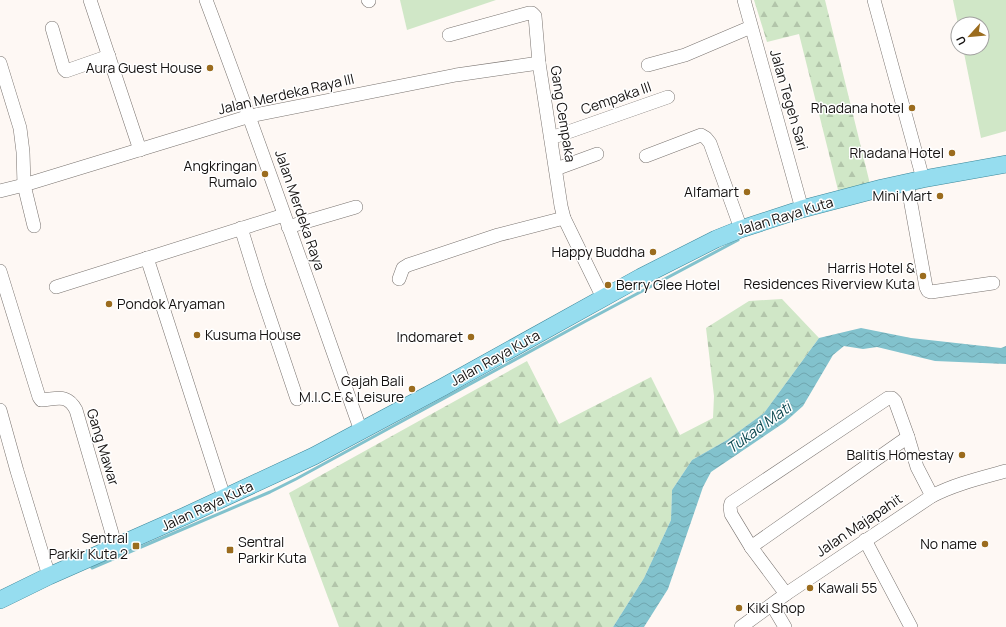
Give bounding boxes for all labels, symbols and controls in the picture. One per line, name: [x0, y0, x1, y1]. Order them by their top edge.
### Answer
north arrow: [950, 16, 990, 56]
text: U: [952, 34, 969, 48]
street label: Jalan Tegeh Sari: [766, 47, 813, 153]
place label: Aura Guest House: [86, 58, 202, 77]
marker: Aura Guest House: [205, 63, 215, 73]
street label: Gang Cempaka: [546, 64, 581, 164]
street label: Jalan Merdeka Raya III: [216, 69, 356, 118]
street label: Cempaka III: [578, 77, 654, 118]
place label: Rhadana hotel: [811, 98, 904, 117]
marker: Rhadana hotel: [907, 103, 917, 113]
place label: Rhadana Hotel: [849, 143, 944, 162]
street label: Jalan Merdeka Raya: [271, 147, 330, 273]
marker: Rhadana Hotel: [947, 148, 957, 158]
place label: Angkringan Rumalo: [184, 156, 257, 191]
marker: Angkringan Rumalo: [260, 169, 270, 179]
place label: Alfamart: [684, 182, 739, 201]
place label: Mini Mart: [872, 186, 932, 205]
marker: Alfamart: [742, 187, 752, 197]
marker: Mini Mart: [935, 191, 945, 201]
street label: Jalan Raya Kuta: [734, 192, 835, 239]
place label: Happy Buddha: [552, 242, 645, 261]
marker: Happy Buddha: [648, 247, 658, 257]
place label: Harris Hotel & Residences Riverview Kuta: [743, 258, 915, 293]
marker: Harris Hotel & Residences Riverview Kuta: [918, 271, 928, 281]
place label: Berry Glee Hotel: [616, 275, 720, 294]
marker: Berry Glee Hotel: [603, 280, 613, 290]
place label: Pondok Aryaman: [117, 294, 225, 313]
marker: Pondok Aryaman: [104, 299, 114, 309]
place label: Kusuma House: [205, 325, 301, 344]
street label: Jalan Raya Kuta: [446, 325, 543, 390]
place label: Indomaret: [397, 327, 463, 346]
marker: Kusuma House: [192, 330, 202, 340]
marker: Indomaret: [466, 332, 476, 342]
place label: Gajah Bali M.I.C.E & Leisure: [299, 371, 404, 406]
marker: Gajah Bali M.I.C.E & Leisure: [407, 384, 417, 394]
water label: Tukad Mati: [722, 396, 797, 458]
street label: Gang Mawar: [83, 406, 124, 488]
place label: Balitis Homestay: [847, 445, 955, 464]
marker: Balitis Homestay: [957, 450, 967, 460]
street label: Jalan Raya Kuta: [158, 476, 256, 535]
street label: Jalan Majapahit: [812, 488, 906, 561]
place label: Sentral Parkir Kuta 2: [49, 528, 128, 563]
place label: Sentral Parkir Kuta: [238, 532, 307, 567]
place label: No name: [920, 534, 977, 553]
marker: No name: [980, 539, 990, 549]
marker: Sentral Parkir Kuta 2: [131, 541, 141, 551]
marker: Sentral Parkir Kuta: [225, 545, 235, 555]
place label: Kawali 55: [818, 578, 877, 597]
marker: Kawali 55: [805, 583, 815, 593]
place label: Kiki Shop: [747, 598, 805, 617]
marker: Kiki Shop: [734, 603, 744, 613]

